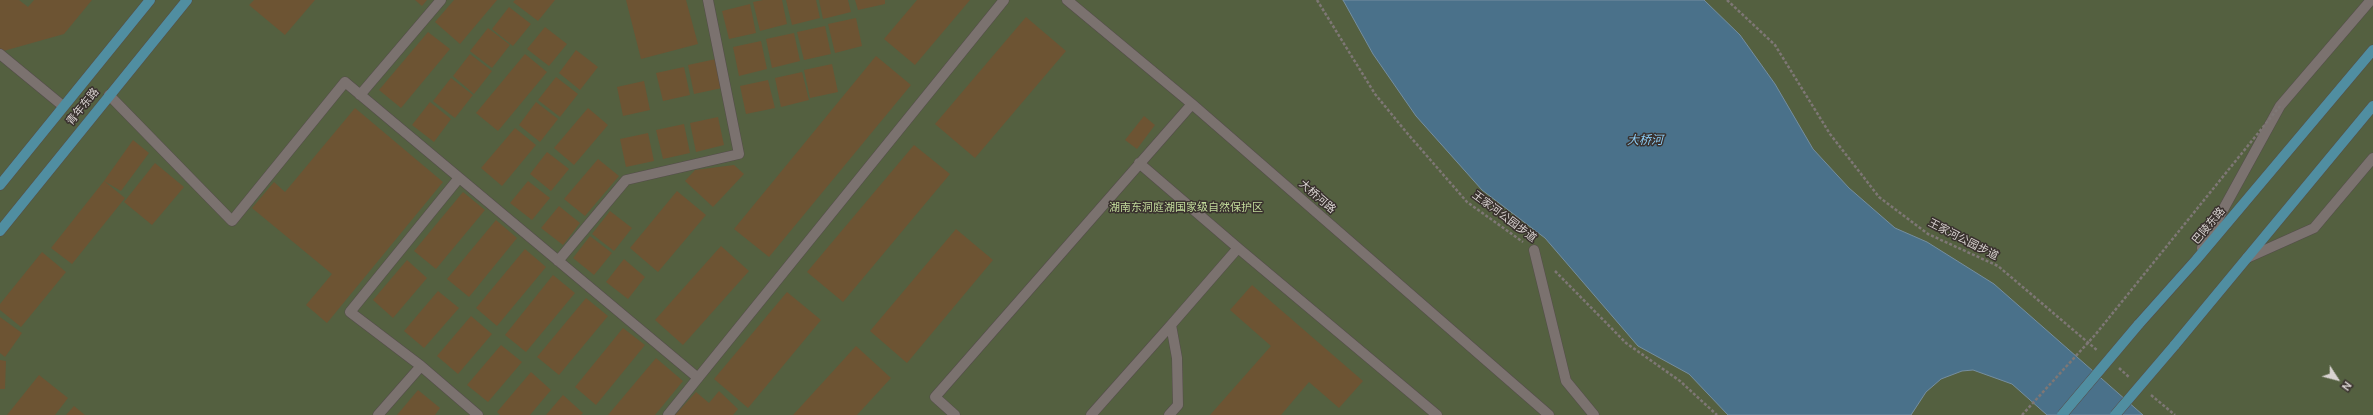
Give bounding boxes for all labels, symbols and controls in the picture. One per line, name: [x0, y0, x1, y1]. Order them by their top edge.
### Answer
street label: 青年东路: [64, 86, 102, 128]
water label: 大桥河: [1627, 134, 1663, 148]
street label: 大桥河路: [1296, 178, 1338, 216]
street label: 王家河公园步道: [1469, 189, 1539, 245]
park label: 湖南东洞庭湖国家级自然保护区: [1109, 201, 1263, 215]
street label: 巴陵东路: [2190, 205, 2228, 247]
street label: 王家河公园步道: [1926, 217, 2000, 263]
north arrow: [2317, 359, 2357, 399]
text: N: [2339, 379, 2355, 393]

